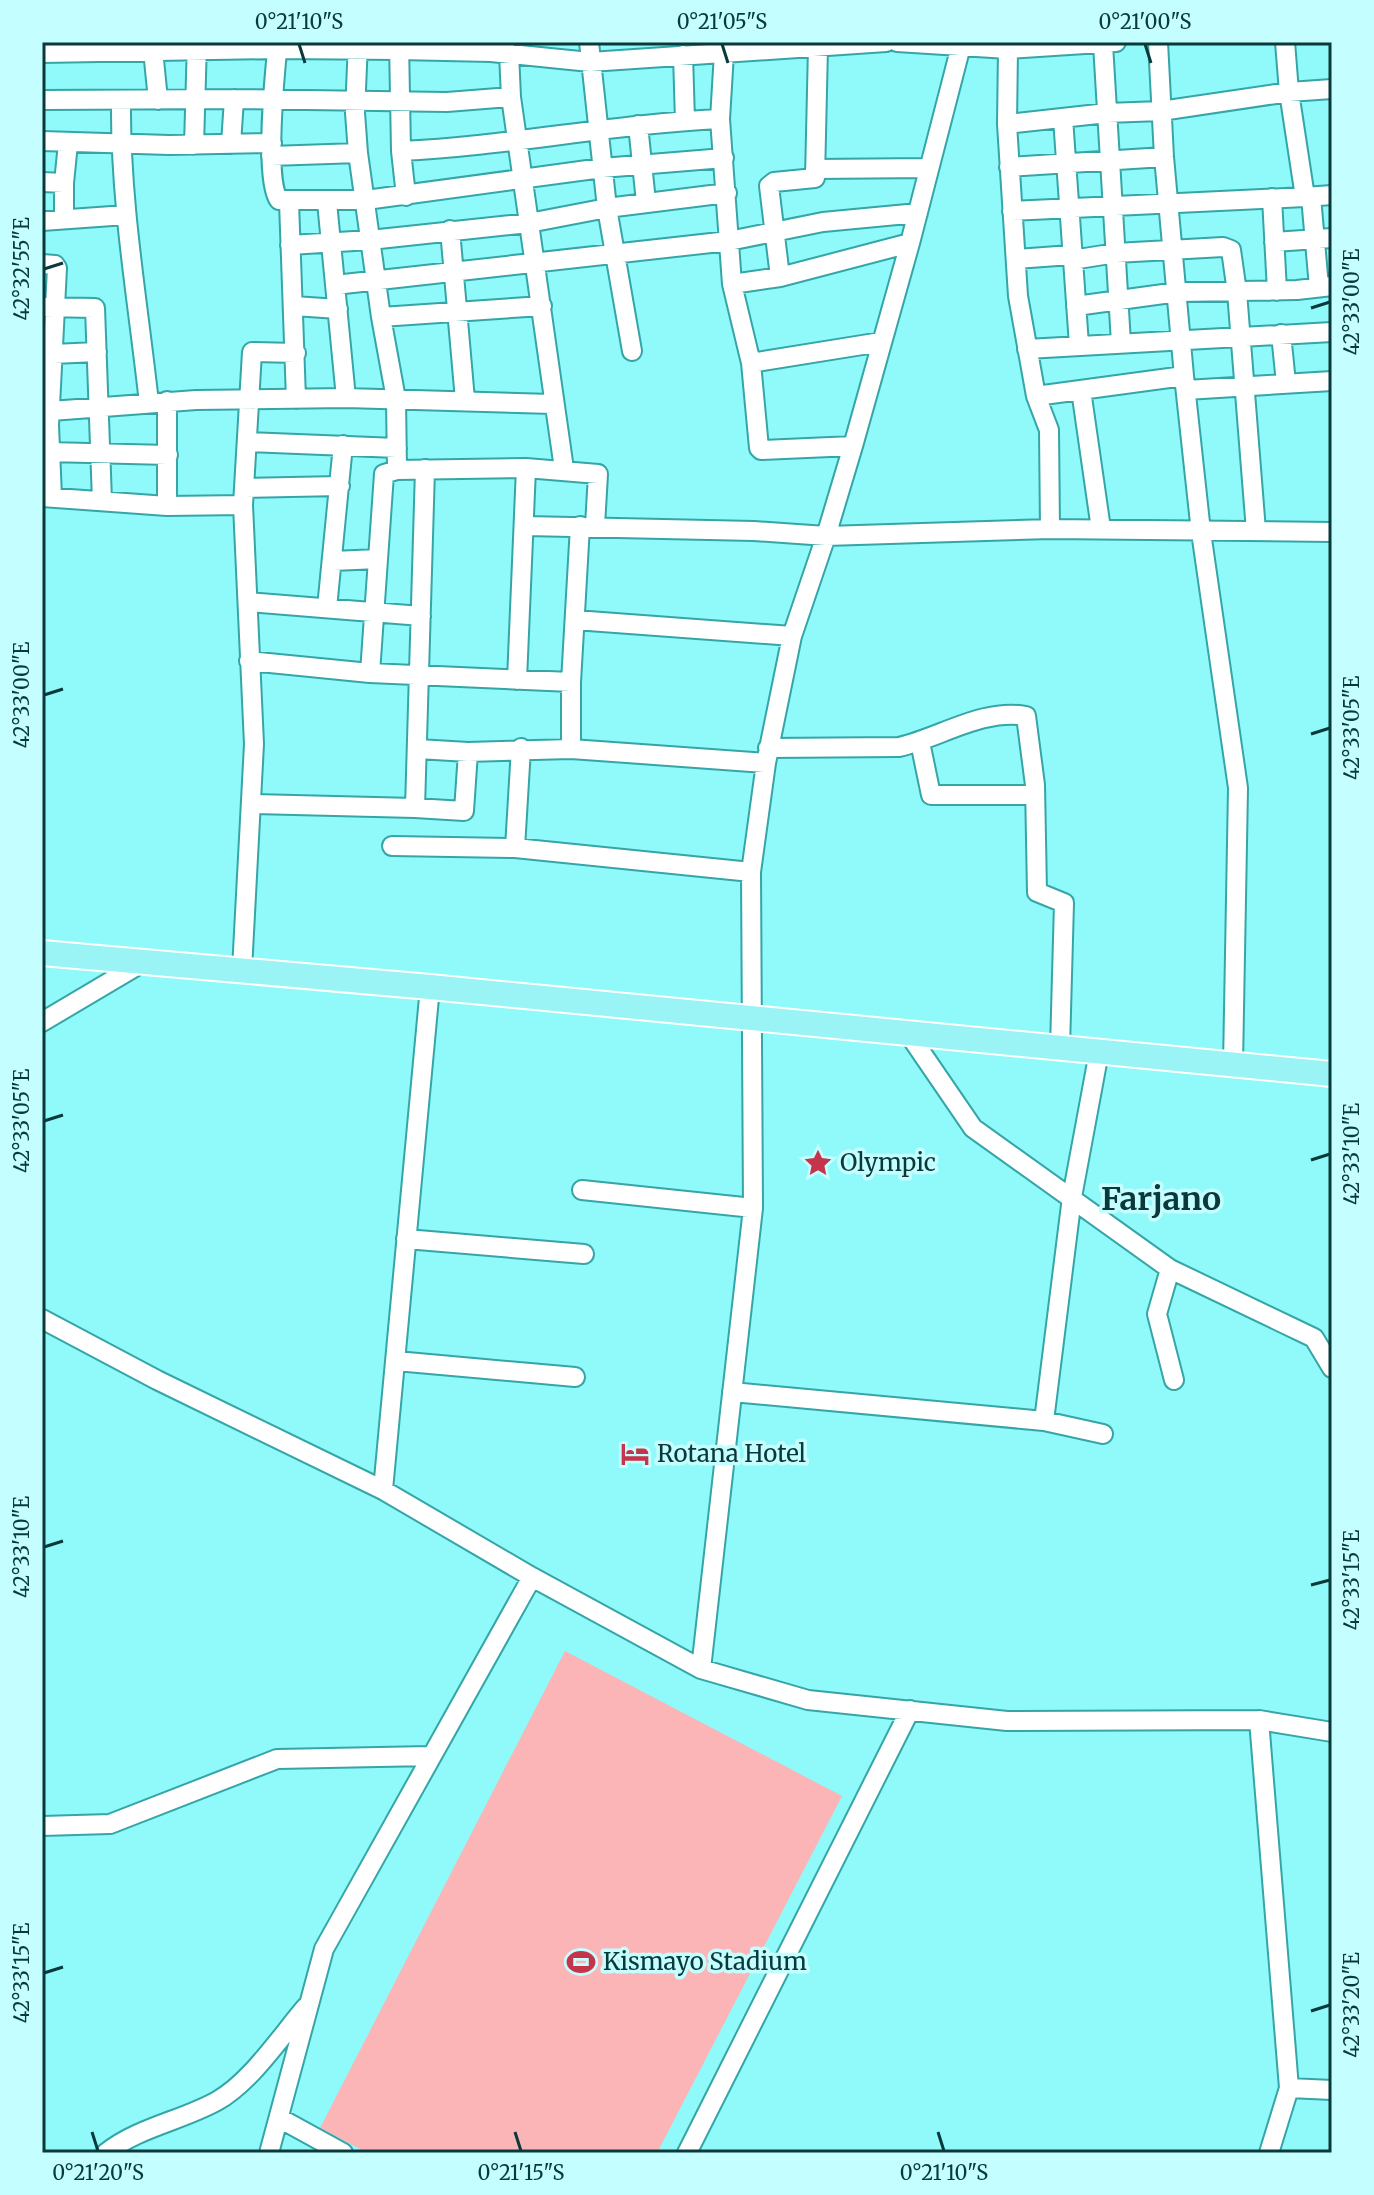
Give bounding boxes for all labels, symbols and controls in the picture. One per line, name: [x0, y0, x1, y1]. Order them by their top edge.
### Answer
text: 0°21'10"S: [255, 9, 343, 34]
text: 0°21'05"S: [677, 9, 767, 34]
text: 0°21'00"S: [1099, 9, 1191, 34]
text: 42°32'55"E: [9, 217, 34, 321]
text: 42°33'00"E: [1339, 248, 1364, 355]
text: 42°33'00"E: [9, 641, 34, 748]
text: 42°33'05"E: [1339, 676, 1364, 780]
text: 42°33'05"E: [9, 1069, 34, 1173]
text: 42°33'10"E: [1339, 1103, 1364, 1205]
place label: Olympic: [840, 1147, 936, 1178]
place icon: Olympic: [803, 1148, 833, 1178]
district label: Farjano: [1101, 1179, 1221, 1219]
place label: Rotana Hotel: [657, 1438, 806, 1469]
hotel icon: Rotana Hotel: [620, 1439, 650, 1469]
text: 42°33'10"E: [9, 1496, 34, 1598]
text: 42°33'15"E: [1339, 1529, 1364, 1630]
text: 42°33'15"E: [9, 1922, 34, 2023]
place label: Kismayo Stadium: [603, 1946, 807, 1977]
sports icon: Kismayo Stadium: [566, 1947, 596, 1977]
text: 42°33'20"E: [1339, 1952, 1364, 2058]
text: 0°21'20"S: [52, 2160, 144, 2185]
text: 0°21'15"S: [478, 2160, 565, 2185]
text: 0°21'10"S: [900, 2160, 988, 2185]

